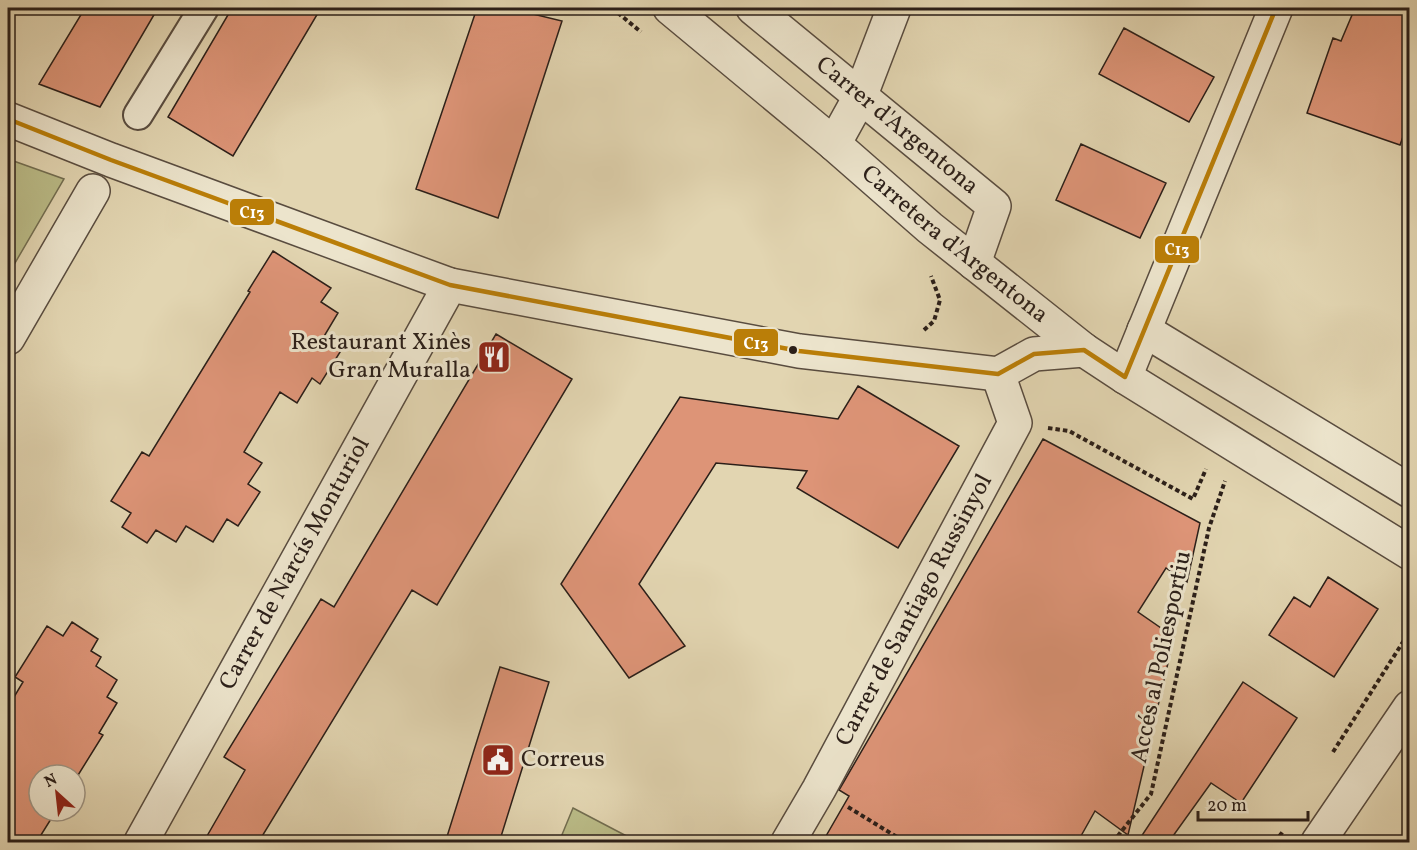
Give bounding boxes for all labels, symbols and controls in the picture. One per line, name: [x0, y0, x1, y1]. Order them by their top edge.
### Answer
street label: Carrer d'Argentona: [808, 49, 986, 203]
street label: Carretera d'Argentona: [853, 158, 1055, 332]
line badge: C13: [229, 198, 275, 226]
text: C13: [240, 203, 264, 225]
line badge: C13: [1154, 235, 1200, 264]
text: C13: [1165, 240, 1189, 262]
place label: Restaurant Xinès Gran Muralla: [291, 326, 471, 388]
line badge: C13: [733, 328, 779, 357]
text: C13: [744, 334, 768, 356]
restaurant icon: Restaurant Xinès Gran Muralla: [476, 339, 512, 375]
unlabelled marker: [787, 344, 799, 356]
street label: Carrer de Narcís Monturiol: [211, 431, 379, 697]
street label: Carrer de Santiago Russinyol: [828, 468, 1001, 753]
street label: Accés al Poliesportiu: [1123, 548, 1201, 766]
public building icon: Correus: [480, 742, 516, 778]
place label: Correus: [521, 743, 605, 777]
north arrow: [27, 763, 87, 823]
text: N: [41, 769, 62, 794]
scale bar: [1198, 784, 1308, 822]
text: 20 m: [1207, 794, 1247, 819]

